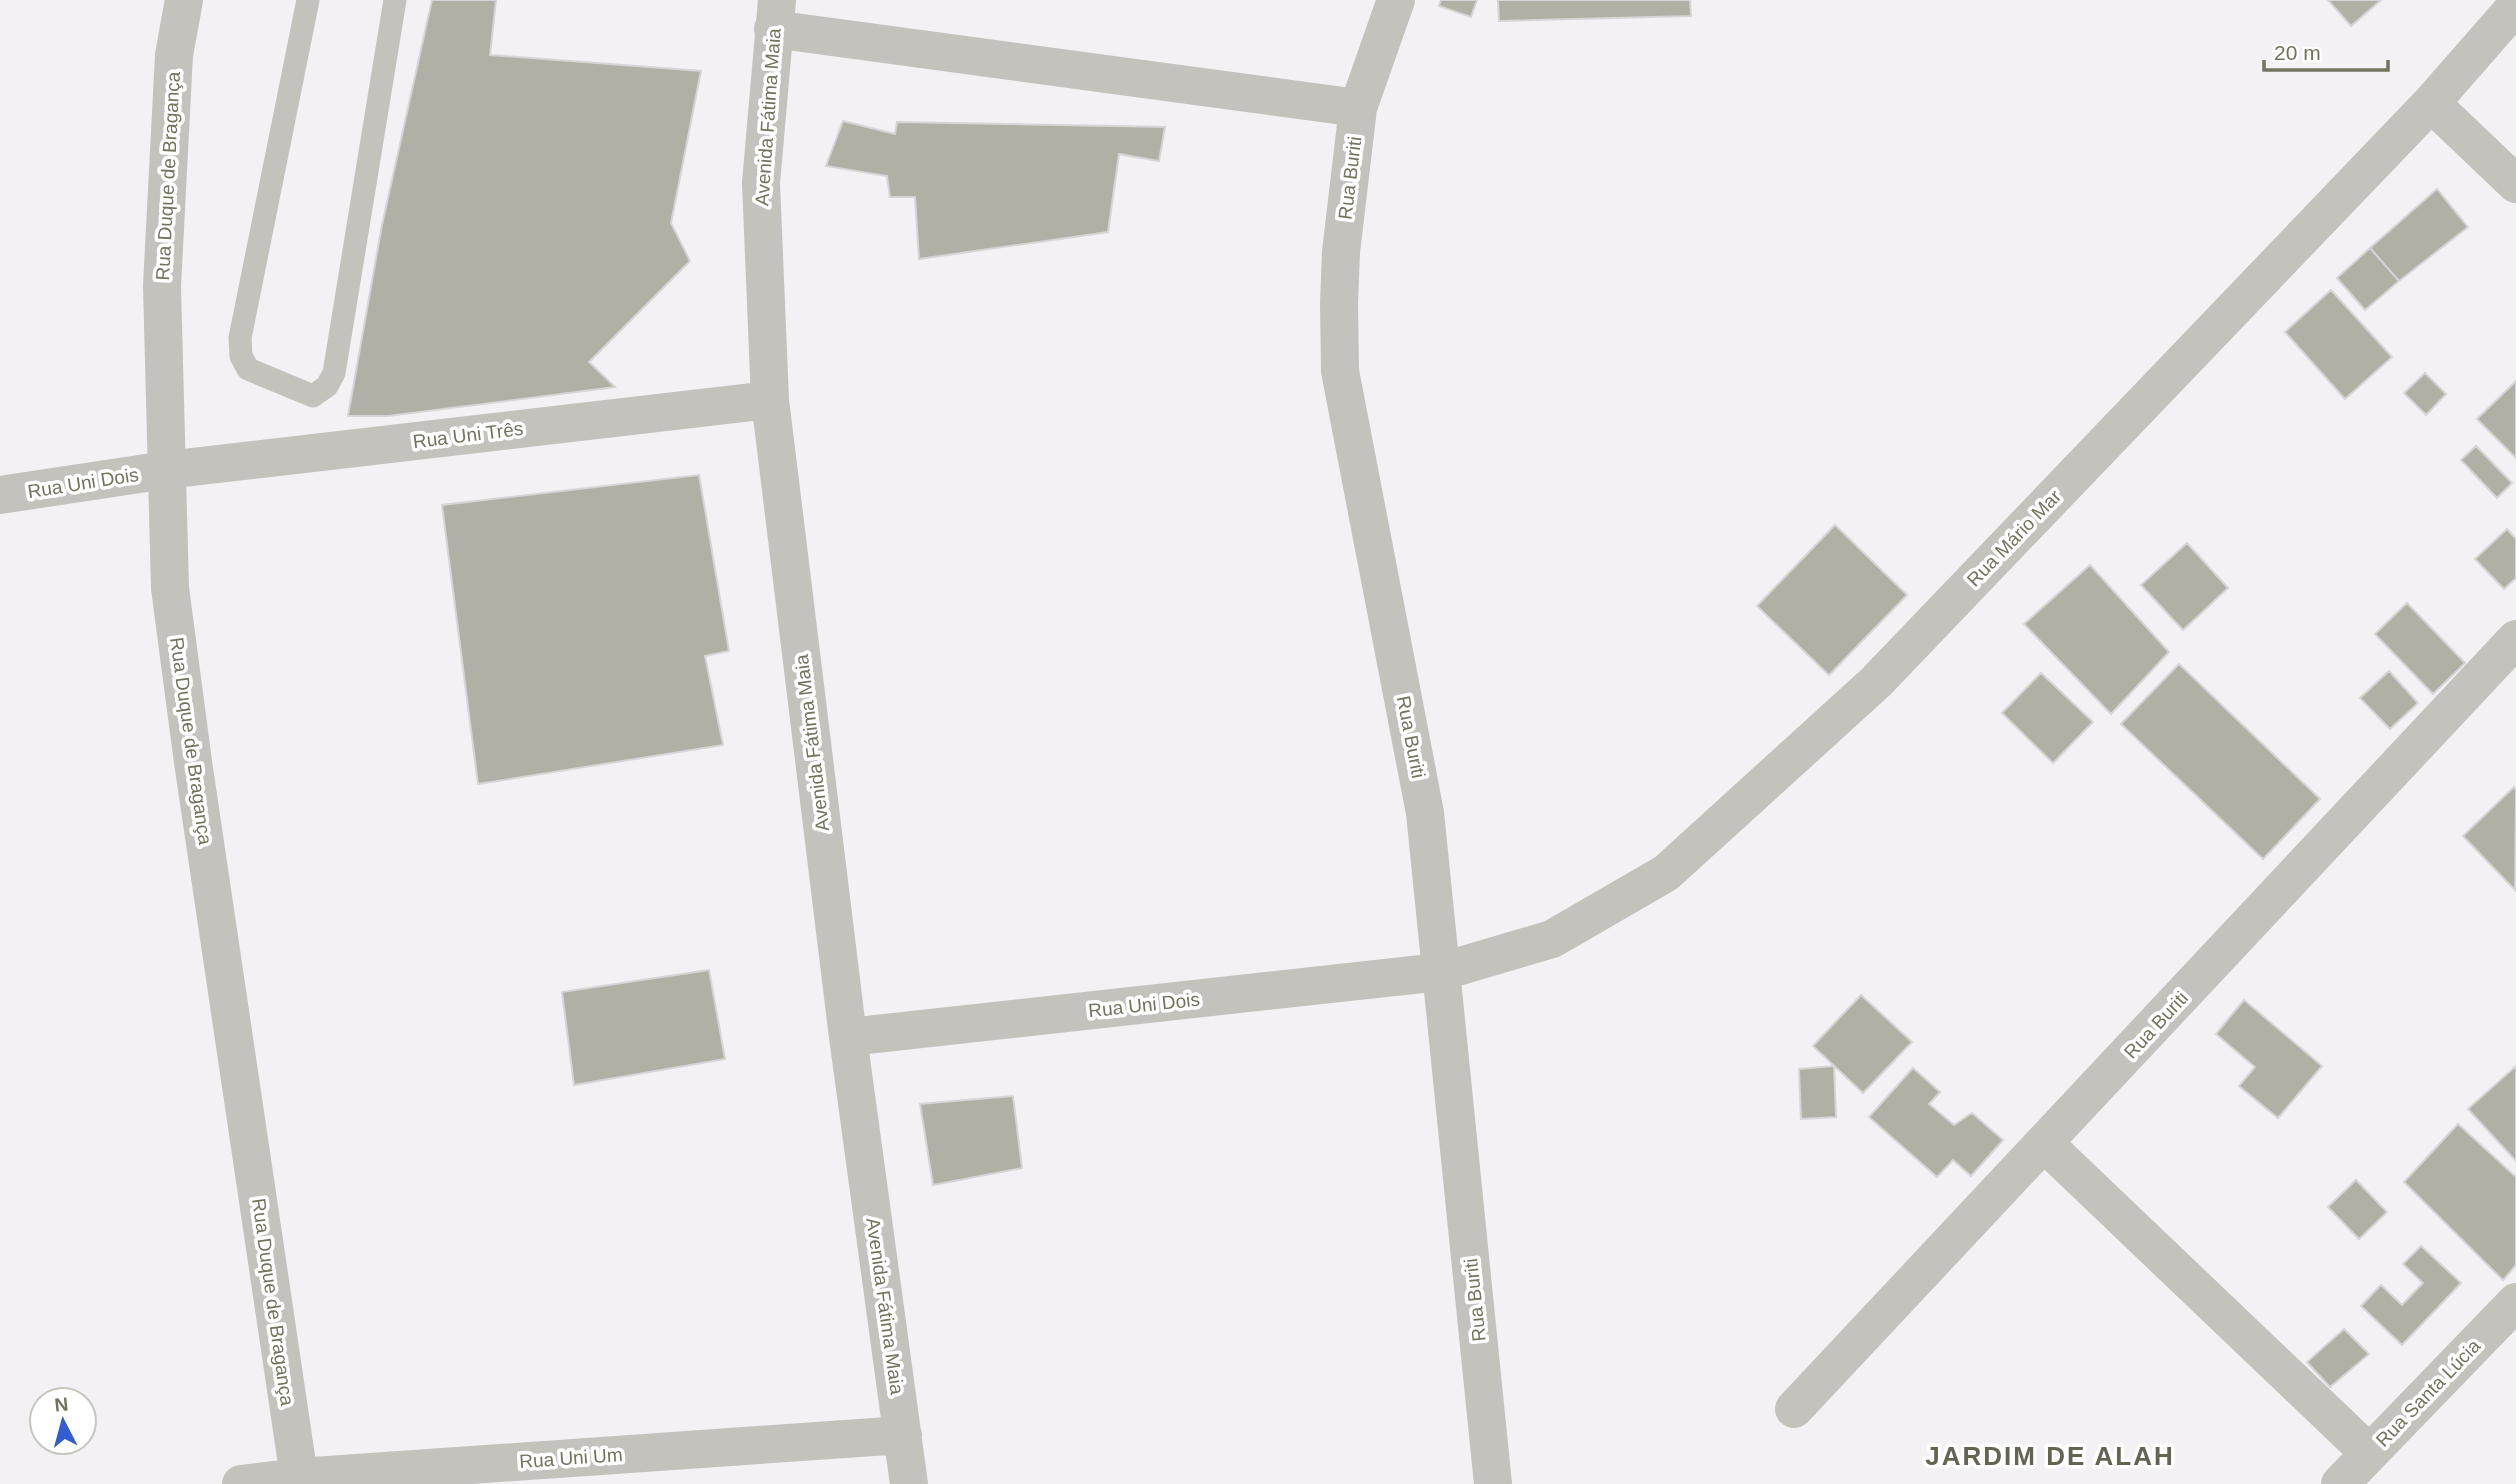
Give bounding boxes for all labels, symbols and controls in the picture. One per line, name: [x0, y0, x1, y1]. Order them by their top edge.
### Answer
street label: Avenida Fátima Maia: [751, 27, 785, 207]
scale bar: [2264, 28, 2388, 72]
text: 20 m: [2274, 41, 2321, 64]
street label: Rua Duque de Bragança: [152, 71, 184, 281]
street label: Rua Buriti: [1334, 135, 1366, 221]
street label: Rua Uni Três: [412, 418, 524, 452]
street label: Rua Uni Dois: [26, 464, 140, 502]
street label: Rua Mário Mar: [1963, 485, 2066, 590]
street label: Rua Duque de Bragança: [166, 636, 216, 846]
street label: Avenida Fátima Maia: [791, 653, 833, 833]
street label: Rua Buriti: [1393, 694, 1429, 780]
street label: Rua Buriti: [2120, 987, 2192, 1063]
street label: Rua Uni Dois: [1087, 989, 1201, 1021]
street label: Rua Duque de Bragança: [248, 1197, 298, 1407]
street label: Avenida Fátima Maia: [862, 1216, 908, 1396]
street label: Rua Buriti: [1460, 1257, 1490, 1343]
street label: Rua Santa Lúcia: [2372, 1335, 2485, 1451]
north arrow: [28, 1386, 98, 1456]
text: N: [53, 1393, 69, 1416]
district label: JARDIM DE ALAH: [1925, 1441, 2175, 1471]
street label: Rua Uni Um: [519, 1444, 623, 1472]

